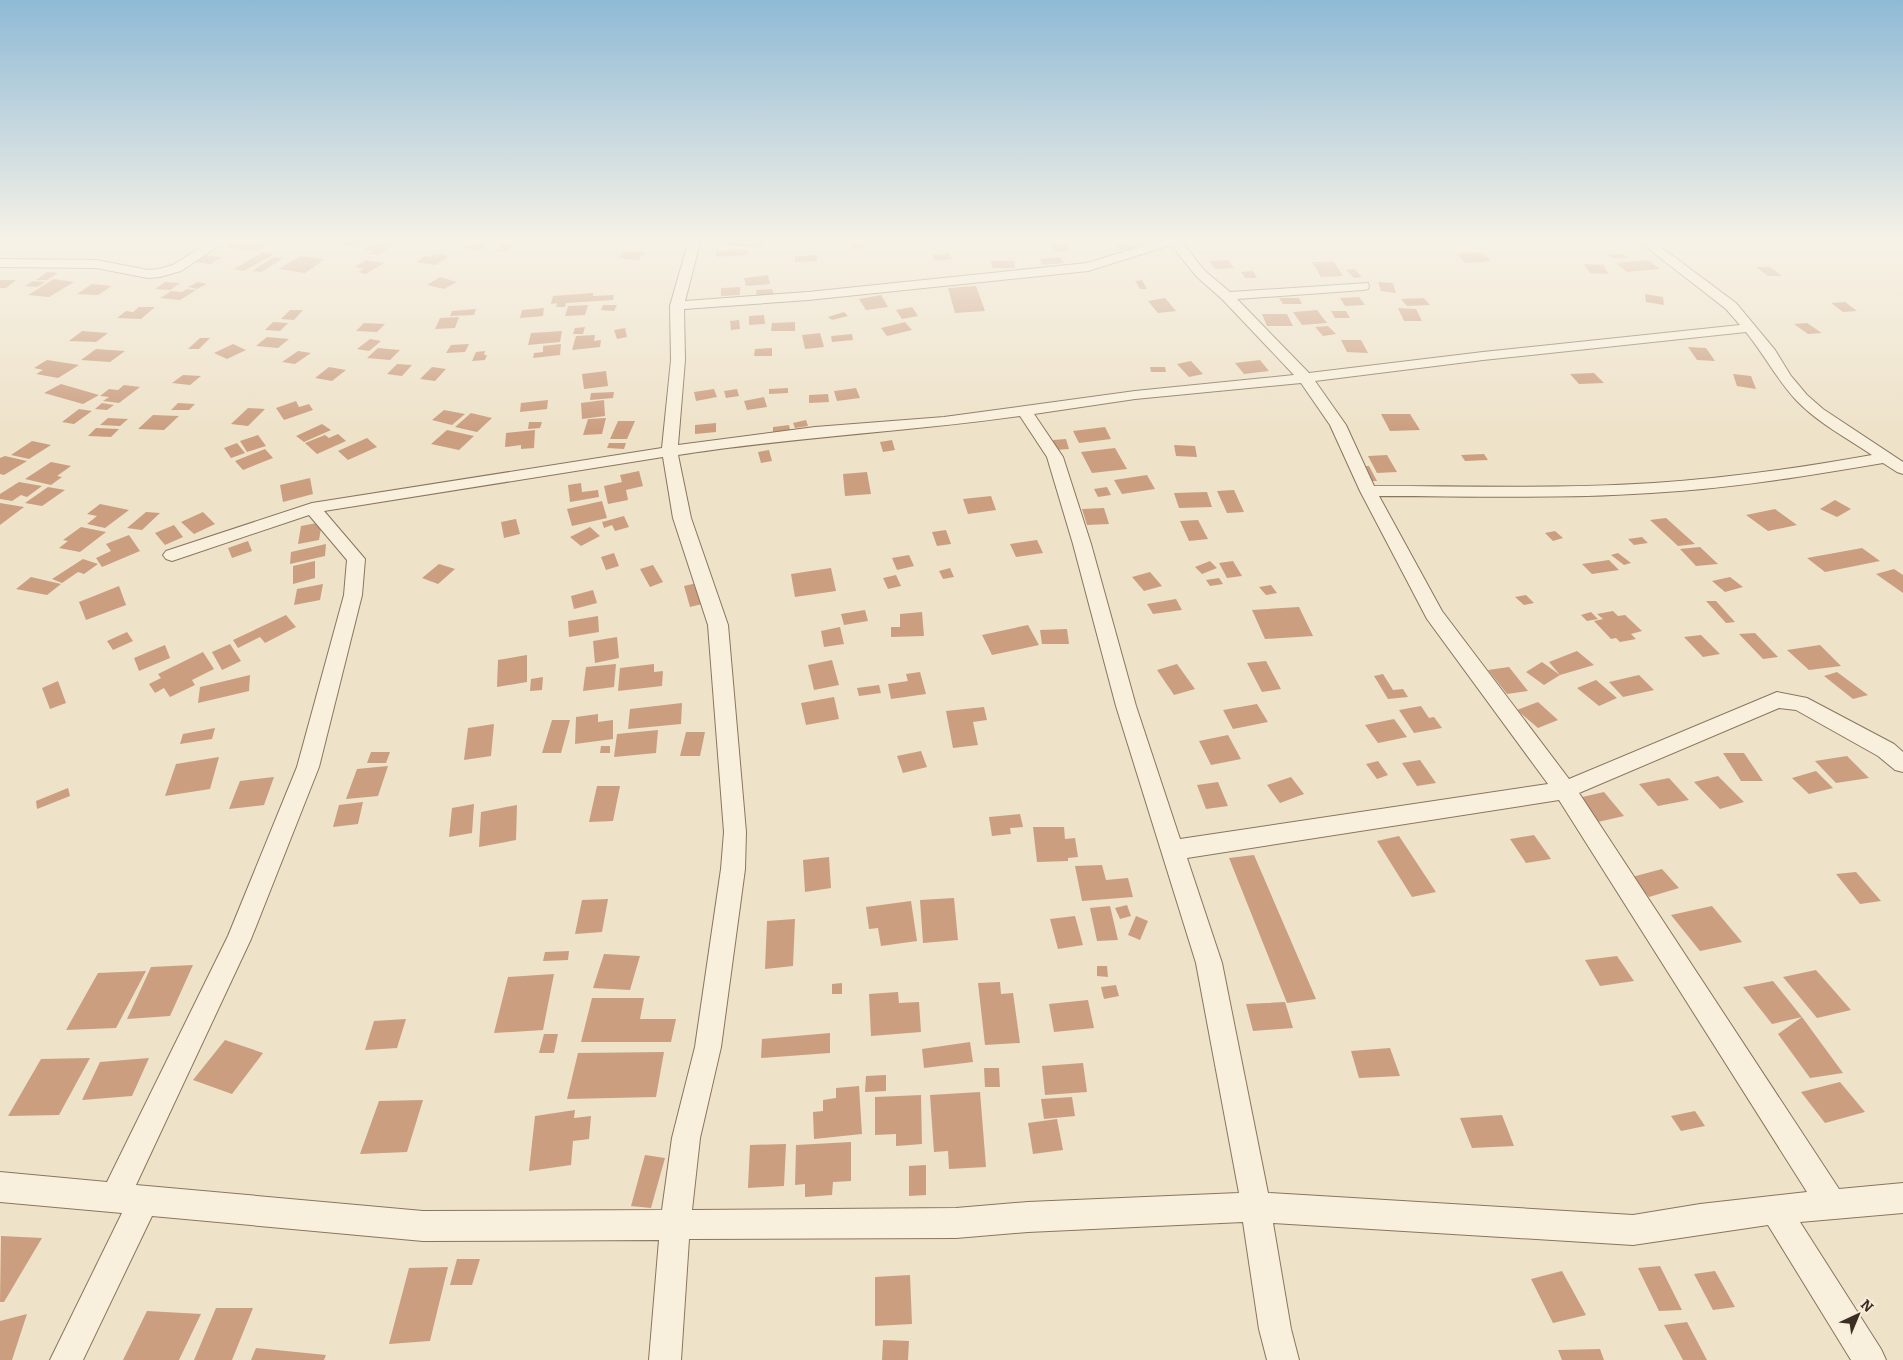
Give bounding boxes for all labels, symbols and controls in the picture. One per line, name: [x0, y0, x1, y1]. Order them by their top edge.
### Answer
north arrow: [1833, 1290, 1883, 1340]
text: N: [1857, 1296, 1877, 1316]

